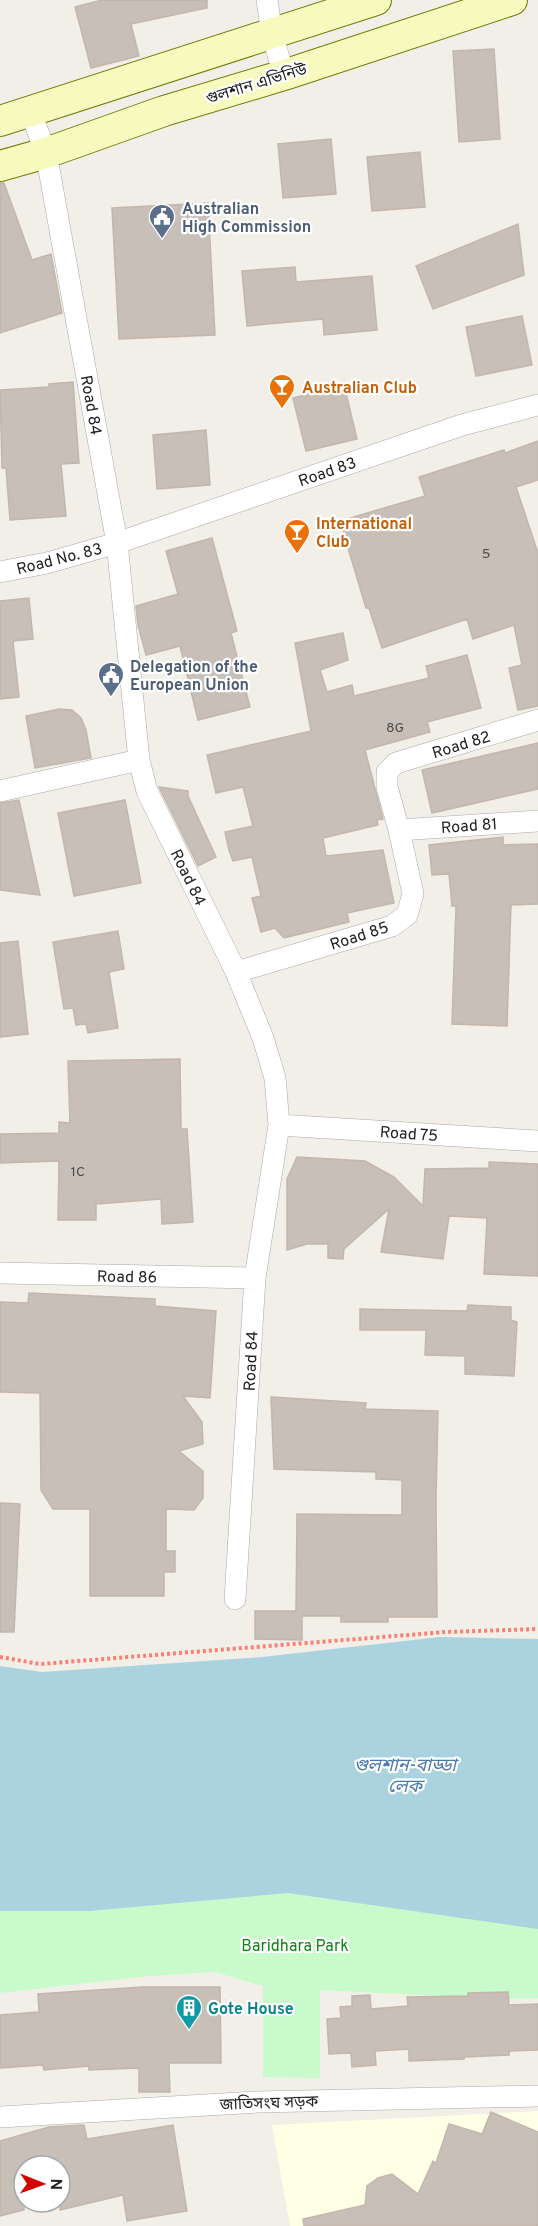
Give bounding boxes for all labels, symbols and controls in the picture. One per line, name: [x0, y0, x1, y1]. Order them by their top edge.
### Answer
street label: গুলশান এভিনিউ: [203, 59, 310, 110]
place label: Australian High Commission: [182, 200, 311, 238]
public building icon: Australian High Commission: [147, 202, 177, 240]
bar icon: Australian Club: [267, 372, 297, 410]
street label: Road 84: [75, 374, 105, 437]
place label: Australian Club: [302, 379, 417, 399]
street label: Road 83: [296, 454, 359, 492]
place label: International Club: [316, 515, 412, 553]
bar icon: International Club: [282, 517, 312, 555]
street label: Road No. 83: [14, 540, 104, 580]
house number: 5: [482, 546, 490, 563]
place label: Delegation of the European Union: [130, 658, 258, 696]
public building icon: Delegation of the European Union: [96, 660, 126, 698]
house number: 8G: [386, 720, 404, 737]
street label: Road 82: [430, 728, 493, 764]
street label: Road 81: [440, 815, 498, 839]
street label: Road 84: [165, 846, 209, 910]
street label: Road 85: [328, 918, 391, 956]
street label: Road 75: [379, 1123, 439, 1147]
house number: 1C: [71, 1164, 85, 1181]
street label: Road 86: [97, 1267, 157, 1289]
street label: Road 84: [240, 1330, 264, 1392]
water label: গুলশান-বাড্ডা লেক: [354, 1755, 459, 1799]
park label: Baridhara Park: [241, 1937, 349, 1957]
building icon: Gote House: [174, 1993, 204, 2031]
place label: Gote House: [208, 2000, 294, 2020]
street label: জাতিসংঘ সড়ক: [218, 2091, 320, 2116]
north arrow: [12, 2154, 72, 2214]
text: N: [45, 2178, 65, 2190]

